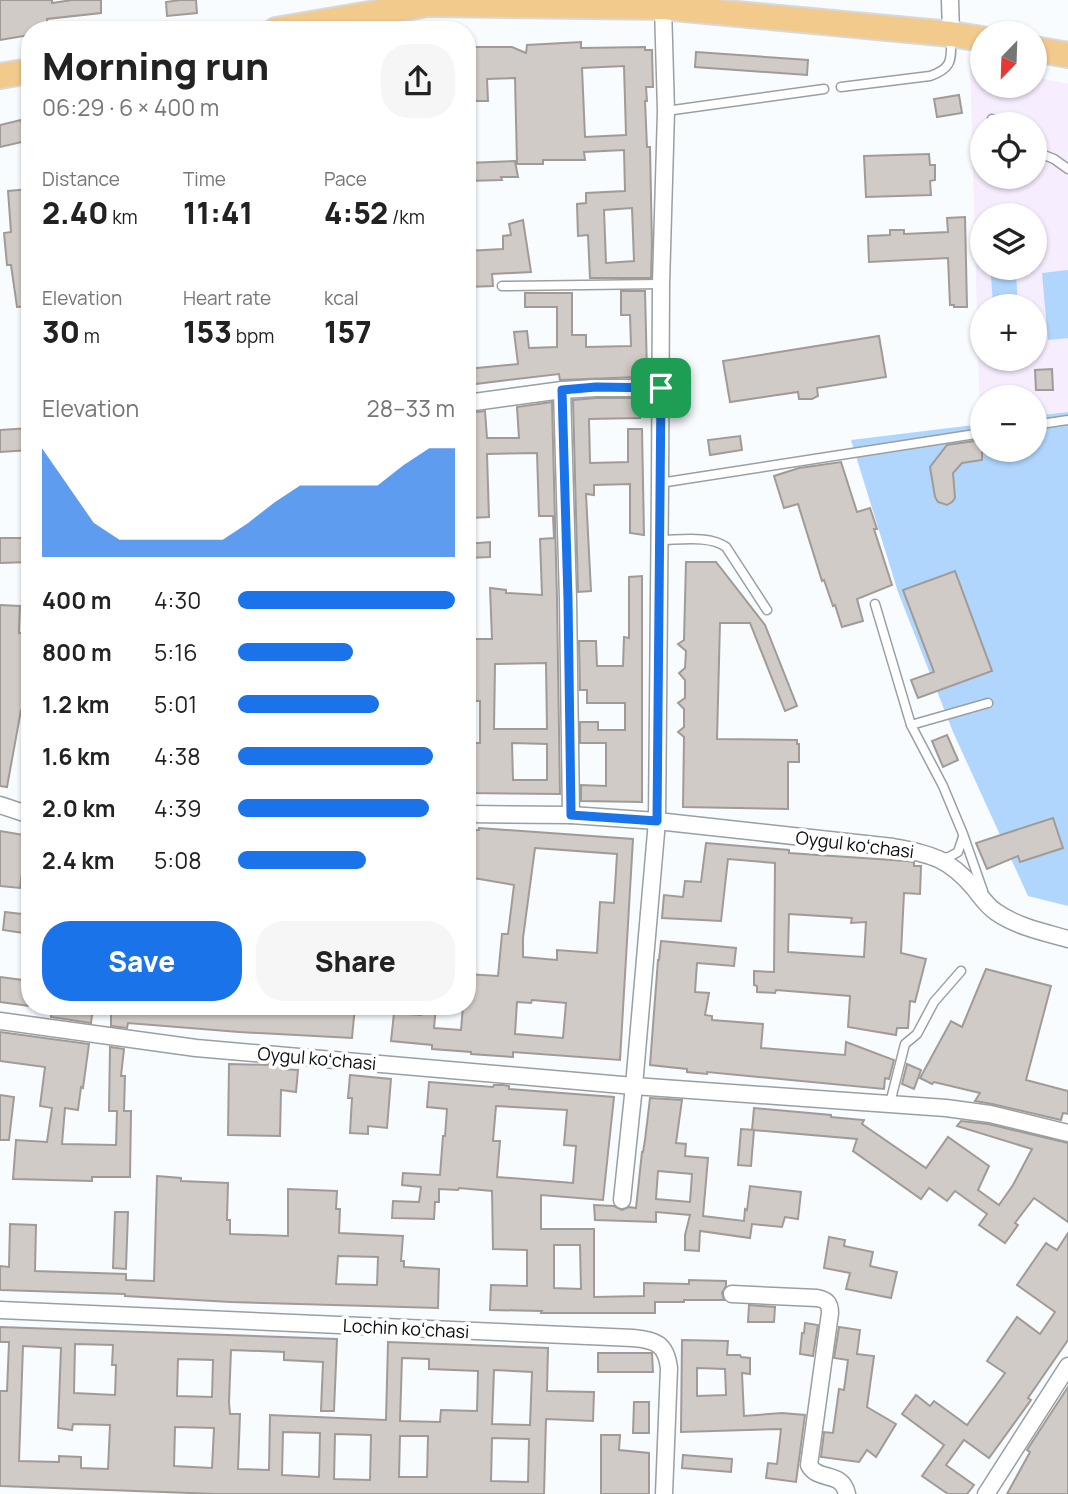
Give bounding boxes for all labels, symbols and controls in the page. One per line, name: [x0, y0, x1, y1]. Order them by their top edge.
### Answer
north arrow: [970, 21, 1046, 98]
map controls: [970, 21, 1047, 462]
text: Morning run: [42, 39, 269, 91]
button: share: [381, 44, 455, 118]
text: 06:29 · 6 × 400 m: [42, 91, 219, 123]
button: locate: [970, 112, 1047, 189]
text: Distance: [42, 166, 120, 192]
text: Time: [183, 166, 226, 192]
text: Pace: [324, 166, 367, 192]
text: 2.40: [42, 192, 108, 233]
text: 11:41: [183, 192, 253, 233]
text: 4:52: [324, 192, 388, 233]
button: layers: [970, 203, 1047, 280]
text: km: [108, 204, 138, 230]
text: /km: [388, 204, 425, 230]
text: Elevation: [42, 285, 122, 311]
text: Heart rate: [183, 285, 271, 311]
text: kcal: [324, 285, 359, 311]
button: +: [970, 294, 1047, 371]
text: 30: [42, 311, 80, 352]
text: 153: [183, 311, 232, 352]
text: 157: [324, 311, 372, 352]
text: m: [80, 323, 100, 349]
text: bpm: [232, 323, 274, 349]
pin: [631, 358, 691, 418]
icon: arrive: [642, 369, 680, 407]
button: −: [970, 385, 1047, 462]
text: Elevation: [42, 392, 139, 424]
text: 28–33 m: [367, 392, 455, 424]
text: 400 m: [42, 584, 112, 616]
text: 4:30: [154, 584, 201, 616]
text: 800 m: [42, 636, 112, 668]
text: 5:16: [154, 636, 197, 668]
text: 1.2 km: [42, 688, 109, 720]
text: 5:01: [154, 688, 197, 720]
text: 1.6 km: [42, 740, 110, 772]
text: 4:38: [154, 740, 201, 772]
text: 2.0 km: [42, 792, 115, 824]
text: 4:39: [154, 792, 201, 824]
street label: Oygul koʻchasi: [794, 825, 916, 863]
text: 2.4 km: [42, 844, 114, 876]
text: 5:08: [154, 844, 202, 876]
button: Save: [42, 921, 242, 1001]
button: Share: [256, 921, 455, 1001]
street label: Oygul koʻchasi: [257, 1041, 377, 1075]
street label: Lochin koʻchasi: [342, 1313, 470, 1343]

